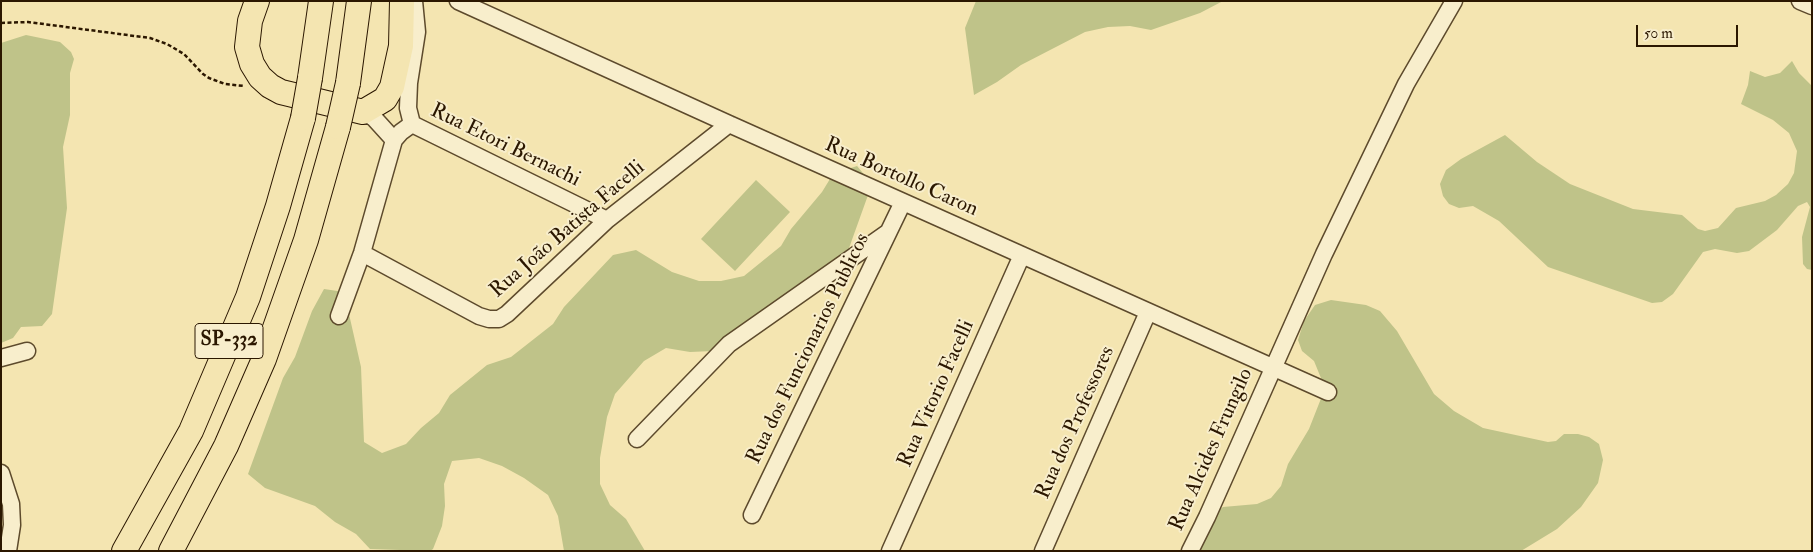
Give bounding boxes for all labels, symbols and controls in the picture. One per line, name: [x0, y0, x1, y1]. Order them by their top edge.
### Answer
scale bar: [1638, 15, 1740, 47]
text: 50 m: [1644, 24, 1673, 43]
street label: Rua Etori Bernachi: [426, 99, 584, 193]
street label: Rua Bortollo Caron: [821, 133, 981, 223]
street label: Rua João Batista Facelli: [485, 156, 651, 304]
street label: Rua dos Funcionarios Publicos: [742, 230, 876, 468]
street label: Rua Vitorio Facelli: [893, 316, 981, 472]
road number: SP-332: [195, 324, 263, 358]
street label: Rua dos Professores: [1031, 343, 1121, 503]
street label: Rua Alcides Frungilo: [1165, 365, 1259, 535]

